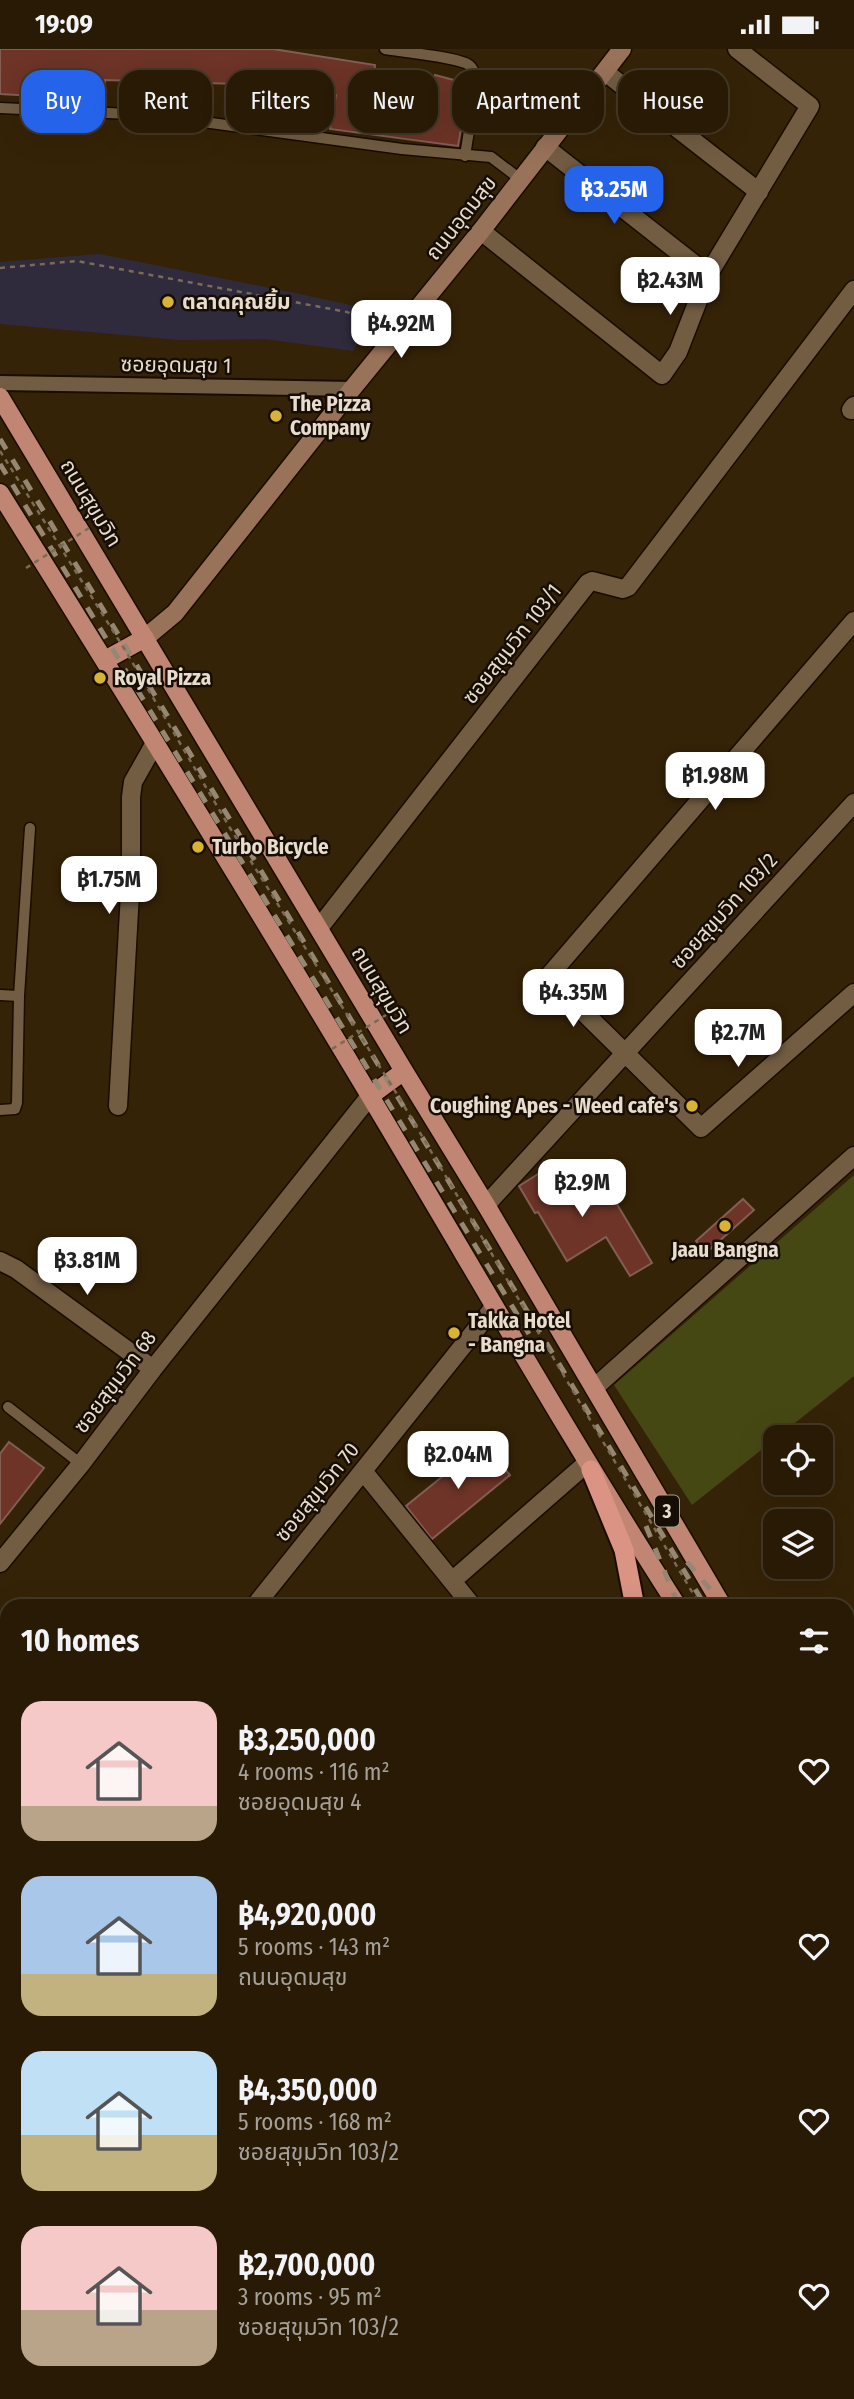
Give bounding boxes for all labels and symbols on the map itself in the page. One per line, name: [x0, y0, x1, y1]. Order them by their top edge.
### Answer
pin: ฿3.25M: [557, 167, 671, 226]
street label: ถนนอุดมสุข: [420, 171, 502, 265]
pin: ฿2.43M: [613, 257, 727, 317]
place label: ตลาดคุณยิ้ม: [182, 288, 291, 315]
marker: ตลาดคุณยิ้ม: [160, 294, 176, 310]
pin: ฿4.92M: [344, 301, 458, 360]
street label: ซอยอุดมสุข 1: [120, 351, 232, 379]
place label: The Pizza Company: [290, 391, 371, 441]
marker: The Pizza Company: [268, 408, 284, 424]
street label: ถนนสุขุมวิท: [55, 454, 127, 552]
street label: ซอยสุขุมวิท 103/1: [457, 579, 567, 709]
place label: Royal Pizza: [114, 665, 211, 691]
marker: Royal Pizza: [92, 670, 108, 686]
pin: ฿1.98M: [658, 753, 772, 812]
place label: Turbo Bicycle: [212, 834, 329, 860]
marker: Turbo Bicycle: [190, 839, 206, 855]
street label: ซอยสุขุมวิท 103/2: [665, 848, 783, 974]
pin: ฿1.75M: [52, 857, 166, 916]
street label: ถนนสุขุมวิท: [346, 941, 418, 1039]
pin: ฿4.35M: [516, 969, 630, 1029]
pin: ฿2.7M: [689, 1009, 787, 1069]
place label: Coughing Apes - Weed cafe's: [430, 1093, 678, 1119]
marker: Coughing Apes - Weed cafe's: [684, 1098, 700, 1114]
pin: ฿2.9M: [533, 1159, 631, 1219]
marker: Jaau Bangna: [717, 1218, 733, 1234]
pin: ฿3.81M: [30, 1237, 144, 1297]
place label: Jaau Bangna: [670, 1237, 779, 1263]
place label: Takka Hotel - Bangna: [468, 1308, 571, 1358]
marker: Takka Hotel - Bangna: [446, 1325, 462, 1341]
street label: ซอยสุขุมวิท 68: [68, 1326, 162, 1438]
pin: ฿2.04M: [401, 1431, 515, 1491]
street label: ซอยสุขุมวิท 70: [269, 1437, 365, 1547]
road number: 3: [655, 1495, 679, 1527]

